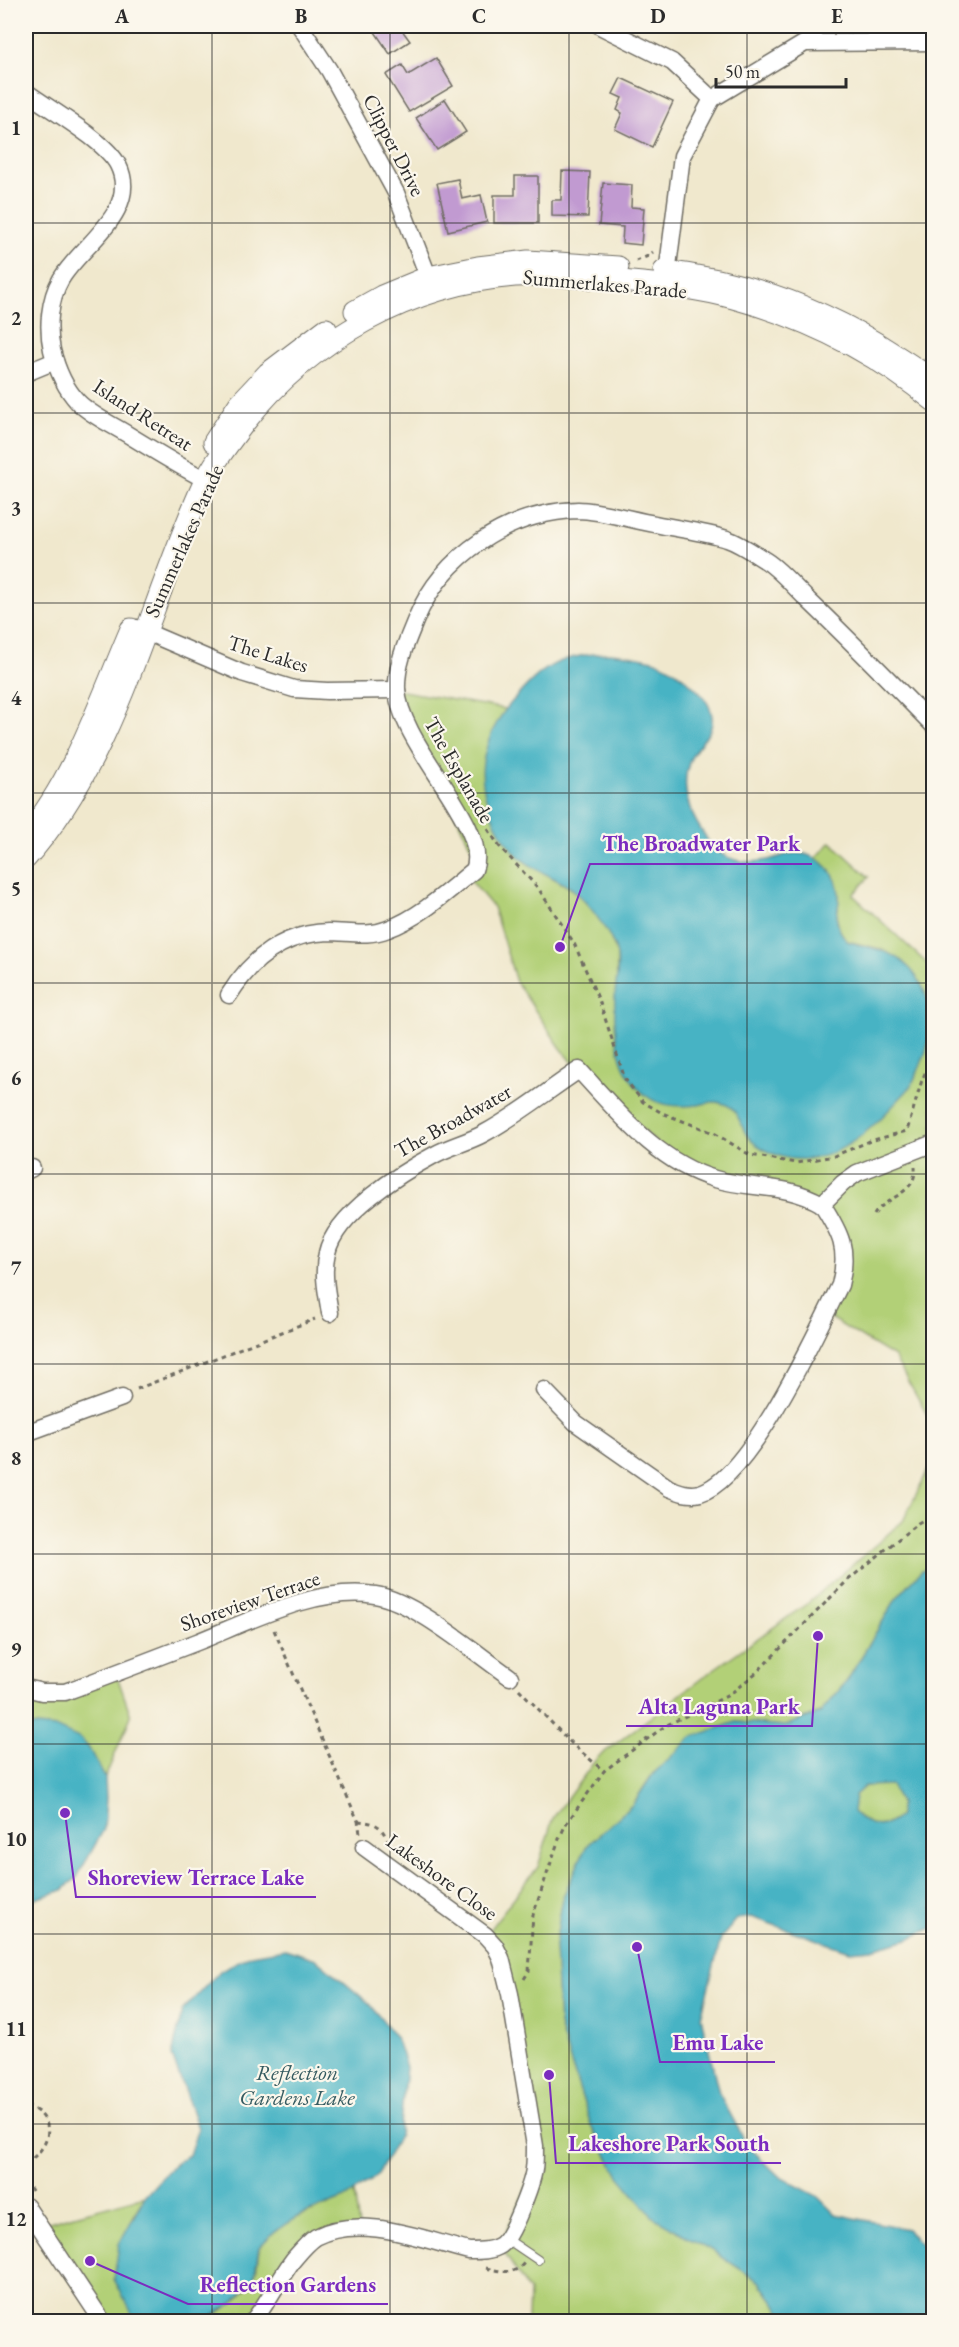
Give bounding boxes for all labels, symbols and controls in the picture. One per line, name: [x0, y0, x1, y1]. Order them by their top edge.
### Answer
text: A: [114, 3, 130, 29]
text: B: [295, 3, 307, 29]
text: C: [472, 3, 486, 29]
text: D: [650, 3, 666, 29]
text: E: [831, 3, 843, 29]
scale bar: [716, 51, 846, 89]
text: 50 m: [725, 60, 760, 83]
street label: Clipper Drive: [357, 89, 432, 200]
text: 1: [11, 115, 21, 141]
street label: Summerlakes Parade: [522, 263, 688, 304]
text: 2: [11, 305, 22, 331]
street label: Island Retreat: [88, 372, 198, 457]
street label: Summerlakes Parade: [138, 460, 229, 621]
text: 3: [11, 495, 21, 521]
street label: The Lakes: [225, 629, 312, 679]
text: 4: [11, 685, 22, 711]
street label: The Esplanade: [418, 712, 501, 828]
callout: The Broadwater Park: [590, 824, 812, 864]
text: The Broadwater Park: [602, 829, 801, 858]
text: 5: [11, 875, 21, 901]
text: 6: [11, 1065, 22, 1091]
street label: The Broadwater: [389, 1077, 516, 1164]
text: 7: [11, 1255, 22, 1281]
text: 8: [11, 1445, 21, 1471]
street label: Shoreview Terrace: [176, 1564, 323, 1637]
text: 9: [11, 1636, 22, 1662]
callout: Alta Laguna Park: [626, 1686, 812, 1726]
text: Alta Laguna Park: [637, 1692, 801, 1721]
text: 10: [5, 1826, 27, 1852]
street label: Lakeshore Close: [381, 1827, 503, 1926]
callout: Shoreview Terrace Lake: [76, 1857, 316, 1897]
text: Shoreview Terrace Lake: [88, 1863, 304, 1892]
text: 11: [5, 2016, 27, 2042]
callout: Emu Lake: [660, 2022, 775, 2062]
text: Emu Lake: [672, 2028, 764, 2057]
water label: Reflection Gardens Lake: [239, 2058, 355, 2112]
callout: Lakeshore Park South: [556, 2123, 781, 2163]
text: Lakeshore Park South: [568, 2129, 770, 2158]
text: 12: [5, 2206, 27, 2232]
callout: Reflection Gardens: [188, 2264, 388, 2304]
text: Reflection Gardens: [200, 2270, 376, 2299]

